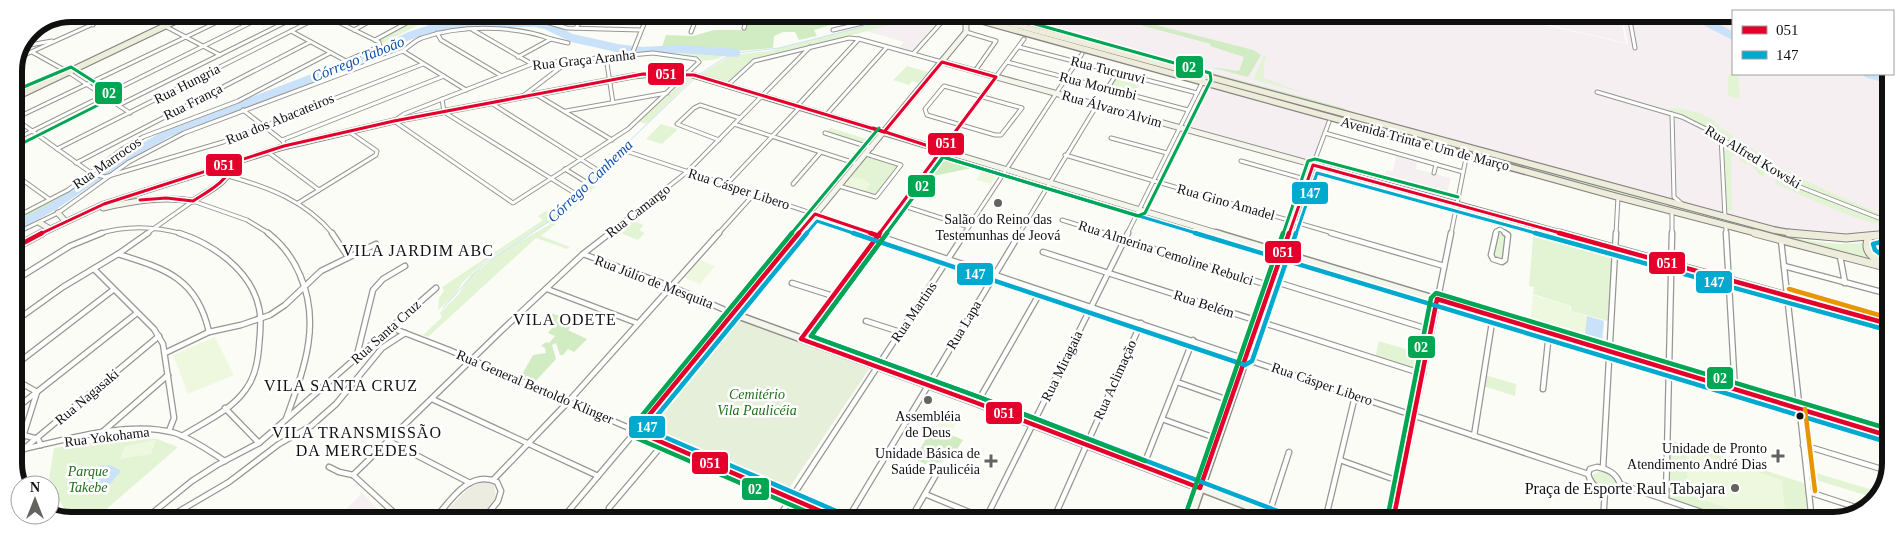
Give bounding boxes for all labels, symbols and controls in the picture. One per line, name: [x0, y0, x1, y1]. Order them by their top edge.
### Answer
legend: [1732, 10, 1894, 75]
text: 051: [1776, 22, 1799, 38]
water label: Córrego Taboão: [309, 33, 407, 85]
street label: Rua Graça Aranha: [532, 47, 637, 73]
text: 147: [1776, 47, 1799, 63]
street label: Rua Tucuruvi: [1069, 53, 1147, 87]
line badge: 02: [1175, 55, 1204, 79]
text: 02: [1182, 60, 1196, 75]
street label: Rua Hungria: [152, 61, 223, 107]
line badge: 051: [647, 62, 685, 86]
text: 051: [656, 67, 677, 82]
street label: Rua Morumbi: [1058, 69, 1138, 103]
street label: Rua França: [161, 80, 226, 123]
line badge: 02: [94, 81, 123, 105]
text: 02: [102, 86, 116, 101]
street label: Rua Álvaro Alvim: [1060, 87, 1164, 130]
street label: Rua dos Abacateiros: [224, 90, 336, 148]
street label: Avenida Trinta e Um de Março: [1339, 114, 1511, 174]
street label: Rua Alfred Kowski: [1702, 123, 1804, 192]
line badge: 051: [927, 132, 965, 156]
street label: Rua Marrocos: [70, 134, 144, 192]
text: 051: [936, 136, 957, 151]
water label: Córrego Canhema: [544, 137, 636, 225]
line badge: 051: [205, 153, 243, 177]
text: 051: [214, 158, 235, 173]
street label: Rua Cásper Libero: [686, 166, 792, 212]
line badge: 02: [907, 174, 936, 198]
text: 02: [915, 179, 929, 194]
street label: Rua Camargo: [603, 181, 673, 241]
street label: Rua Gino Amadel: [1175, 181, 1277, 223]
line badge: 147: [1291, 181, 1329, 205]
text: 147: [1300, 186, 1321, 201]
marker: Salão do Reino das Testemunhas de Jeová: [992, 197, 1004, 209]
place label: Salão do Reino das Testemunhas de Jeová: [936, 212, 1061, 243]
street label: Rua Almerina Cemoline Rebulci: [1077, 218, 1255, 288]
line badge: 051: [1264, 240, 1302, 264]
district label: VILA JARDIM ABC: [342, 242, 494, 259]
text: 051: [1273, 245, 1294, 260]
line badge: 051: [1648, 251, 1686, 275]
street label: Rua Júlio de Mesquita: [593, 252, 716, 312]
text: 051: [1657, 256, 1678, 271]
line badge: 147: [956, 262, 994, 286]
text: 147: [965, 267, 986, 282]
line badge: 147: [1695, 270, 1733, 294]
text: 147: [1704, 275, 1725, 290]
street label: Rua Martins: [888, 279, 940, 345]
street label: Rua Belém: [1172, 287, 1236, 321]
street label: Rua Santa Cruz: [348, 297, 424, 367]
street label: Rua Lapa: [944, 297, 985, 352]
district label: VILA ODETE: [513, 311, 617, 328]
street label: Rua Miragaia: [1038, 328, 1086, 404]
line badge: 02: [1407, 335, 1436, 359]
street label: Rua Aclimação: [1091, 338, 1139, 422]
text: 02: [1414, 340, 1428, 355]
street label: Rua General Bertoldo Klinger: [454, 347, 616, 427]
street label: Rua Cásper Libero: [1270, 360, 1374, 408]
street label: Rua Nagasaki: [52, 366, 122, 428]
line badge: 02: [1706, 366, 1734, 390]
text: 02: [1713, 371, 1727, 386]
district label: VILA SANTA CRUZ: [264, 377, 418, 394]
park label: Cemitério Vila Paulicéia: [717, 387, 797, 418]
marker: Assembléia de Deus: [922, 394, 934, 406]
line badge: 051: [985, 401, 1023, 425]
text: 051: [994, 406, 1015, 421]
place label: Assembléia de Deus: [895, 409, 961, 440]
unlabelled marker: [1795, 411, 1805, 421]
line badge: 147: [628, 415, 666, 439]
text: 147: [637, 420, 658, 435]
street label: Rua Yokohama: [64, 424, 151, 450]
district label: VILA TRANSMISSÃO DA MERCEDES: [272, 424, 442, 459]
place label: Unidade de Pronto Atendimento André Dias: [1627, 441, 1767, 472]
place label: Unidade Básica de Saúde Paulicéia: [875, 446, 981, 477]
marker: Unidade de Pronto Atendimento André Dias: [1771, 449, 1785, 463]
line badge: 051: [691, 451, 729, 475]
marker: Unidade Básica de Saúde Paulicéia: [984, 454, 998, 468]
text: 051: [700, 456, 721, 471]
park label: Parque Takebe: [67, 464, 108, 495]
north arrow: [10, 475, 60, 525]
line badge: 02: [741, 477, 770, 501]
text: N: [30, 480, 40, 495]
place label: Praça de Esporte Raul Tabajara: [1525, 480, 1725, 498]
text: 02: [748, 482, 762, 497]
marker: Praça de Esporte Raul Tabajara: [1729, 482, 1741, 494]

